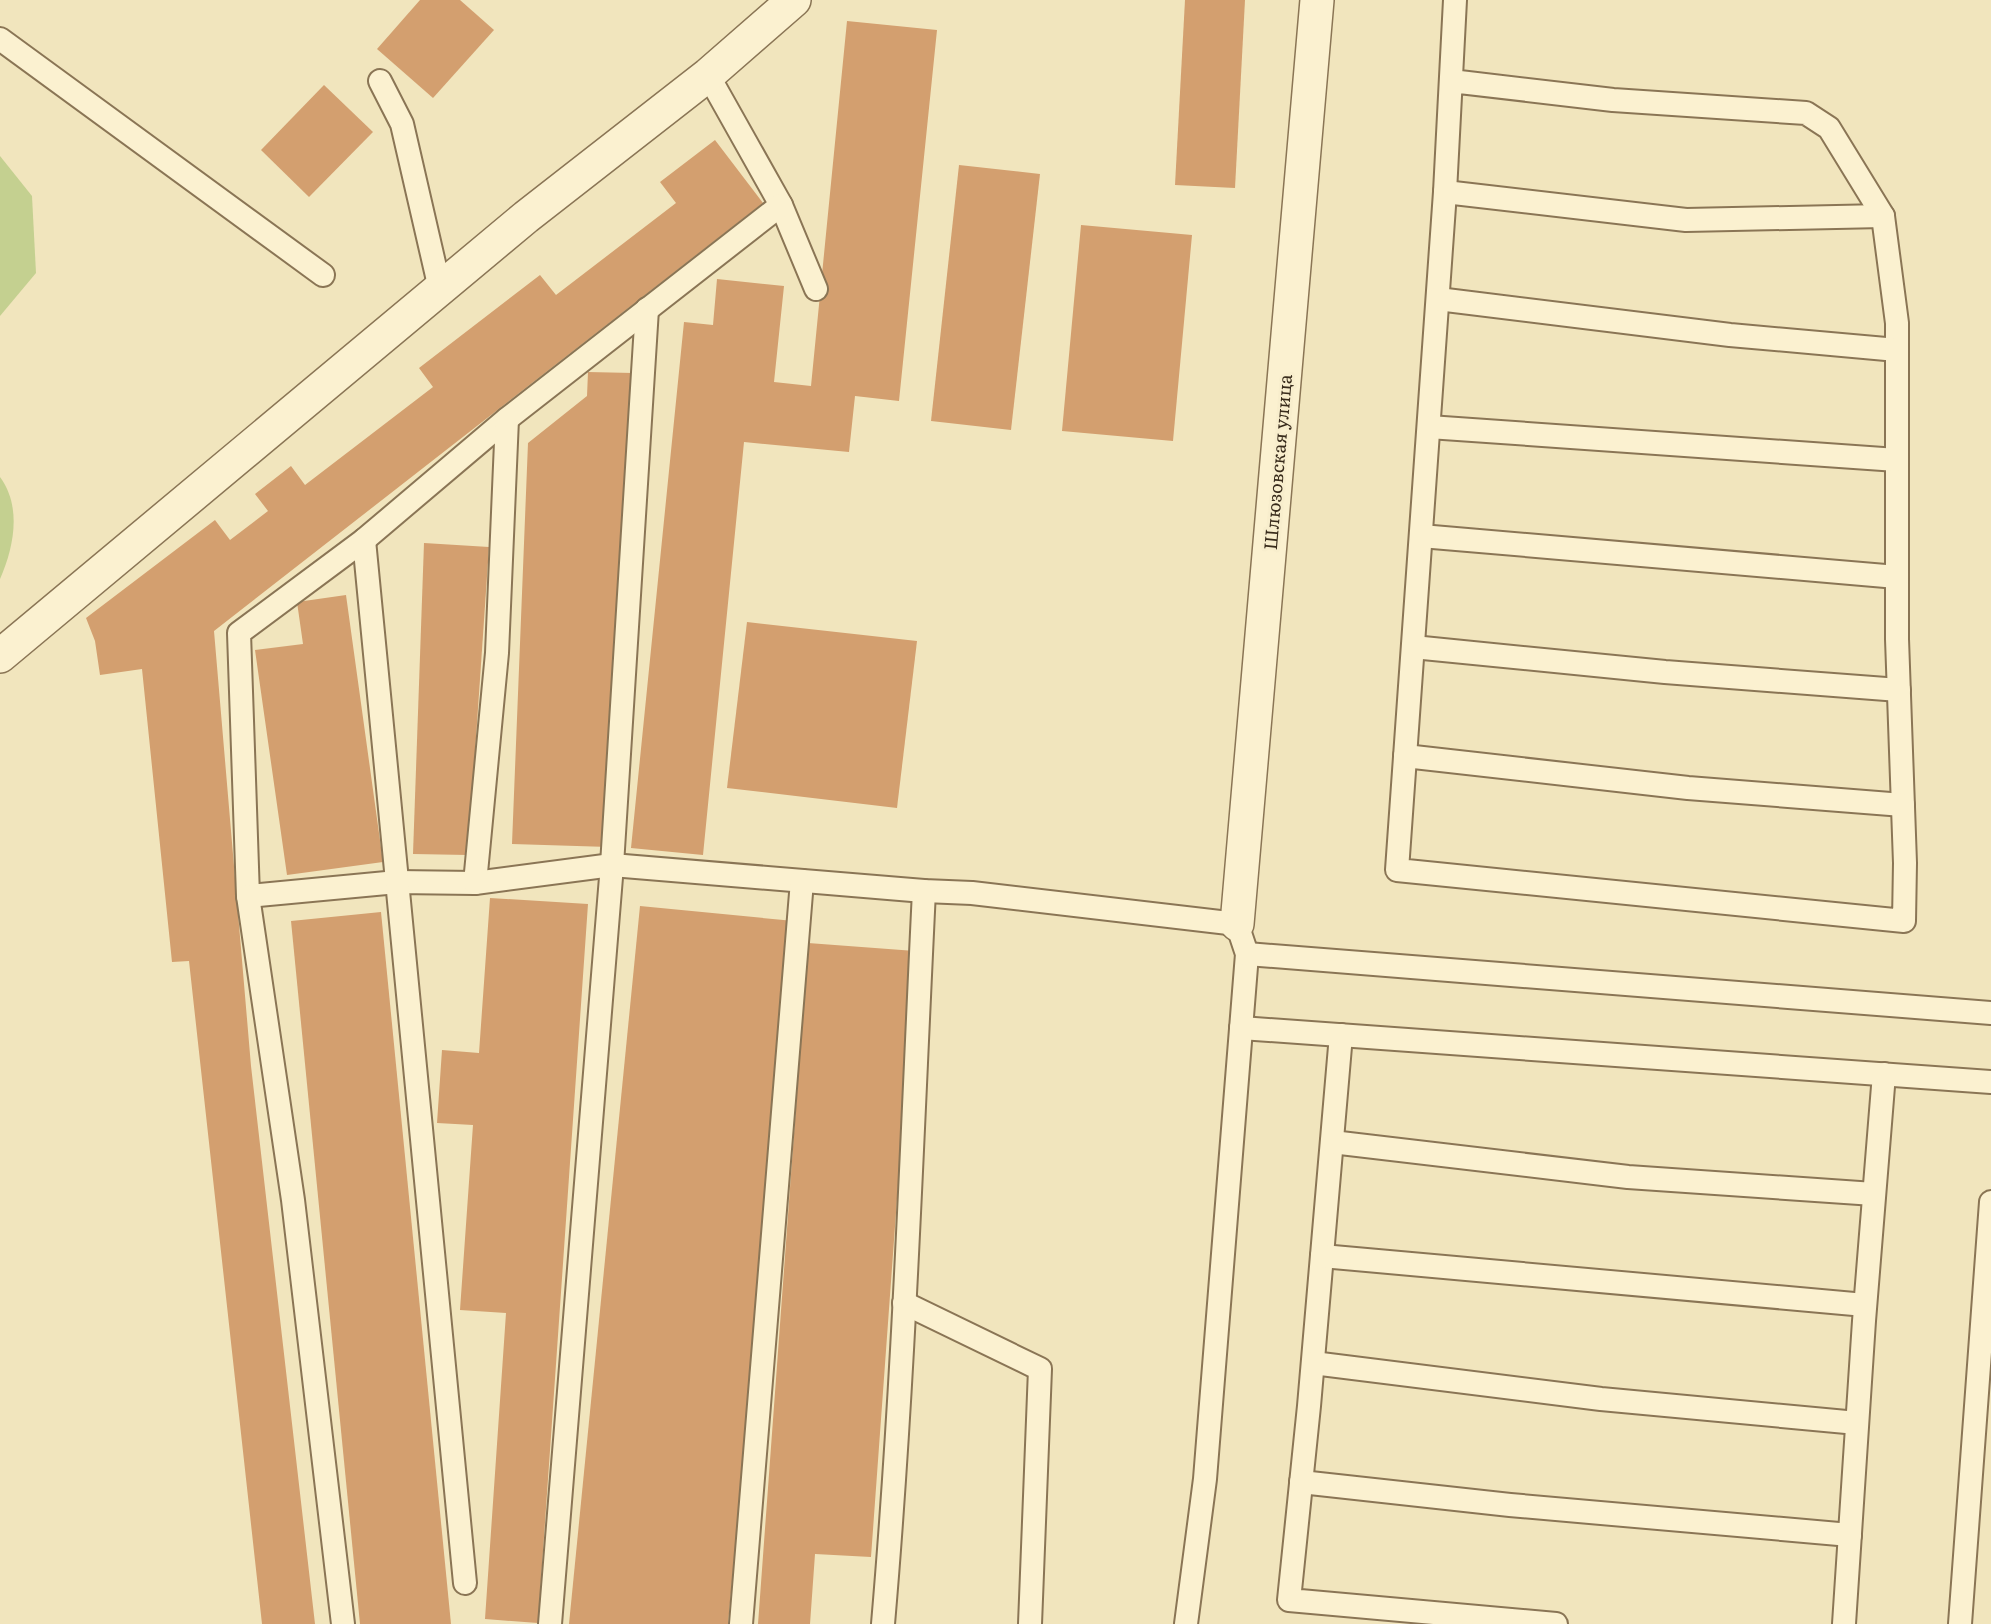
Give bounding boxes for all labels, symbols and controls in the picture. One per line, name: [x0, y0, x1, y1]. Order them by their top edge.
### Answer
street label: Шлюзовская улица: [1256, 373, 1298, 551]

